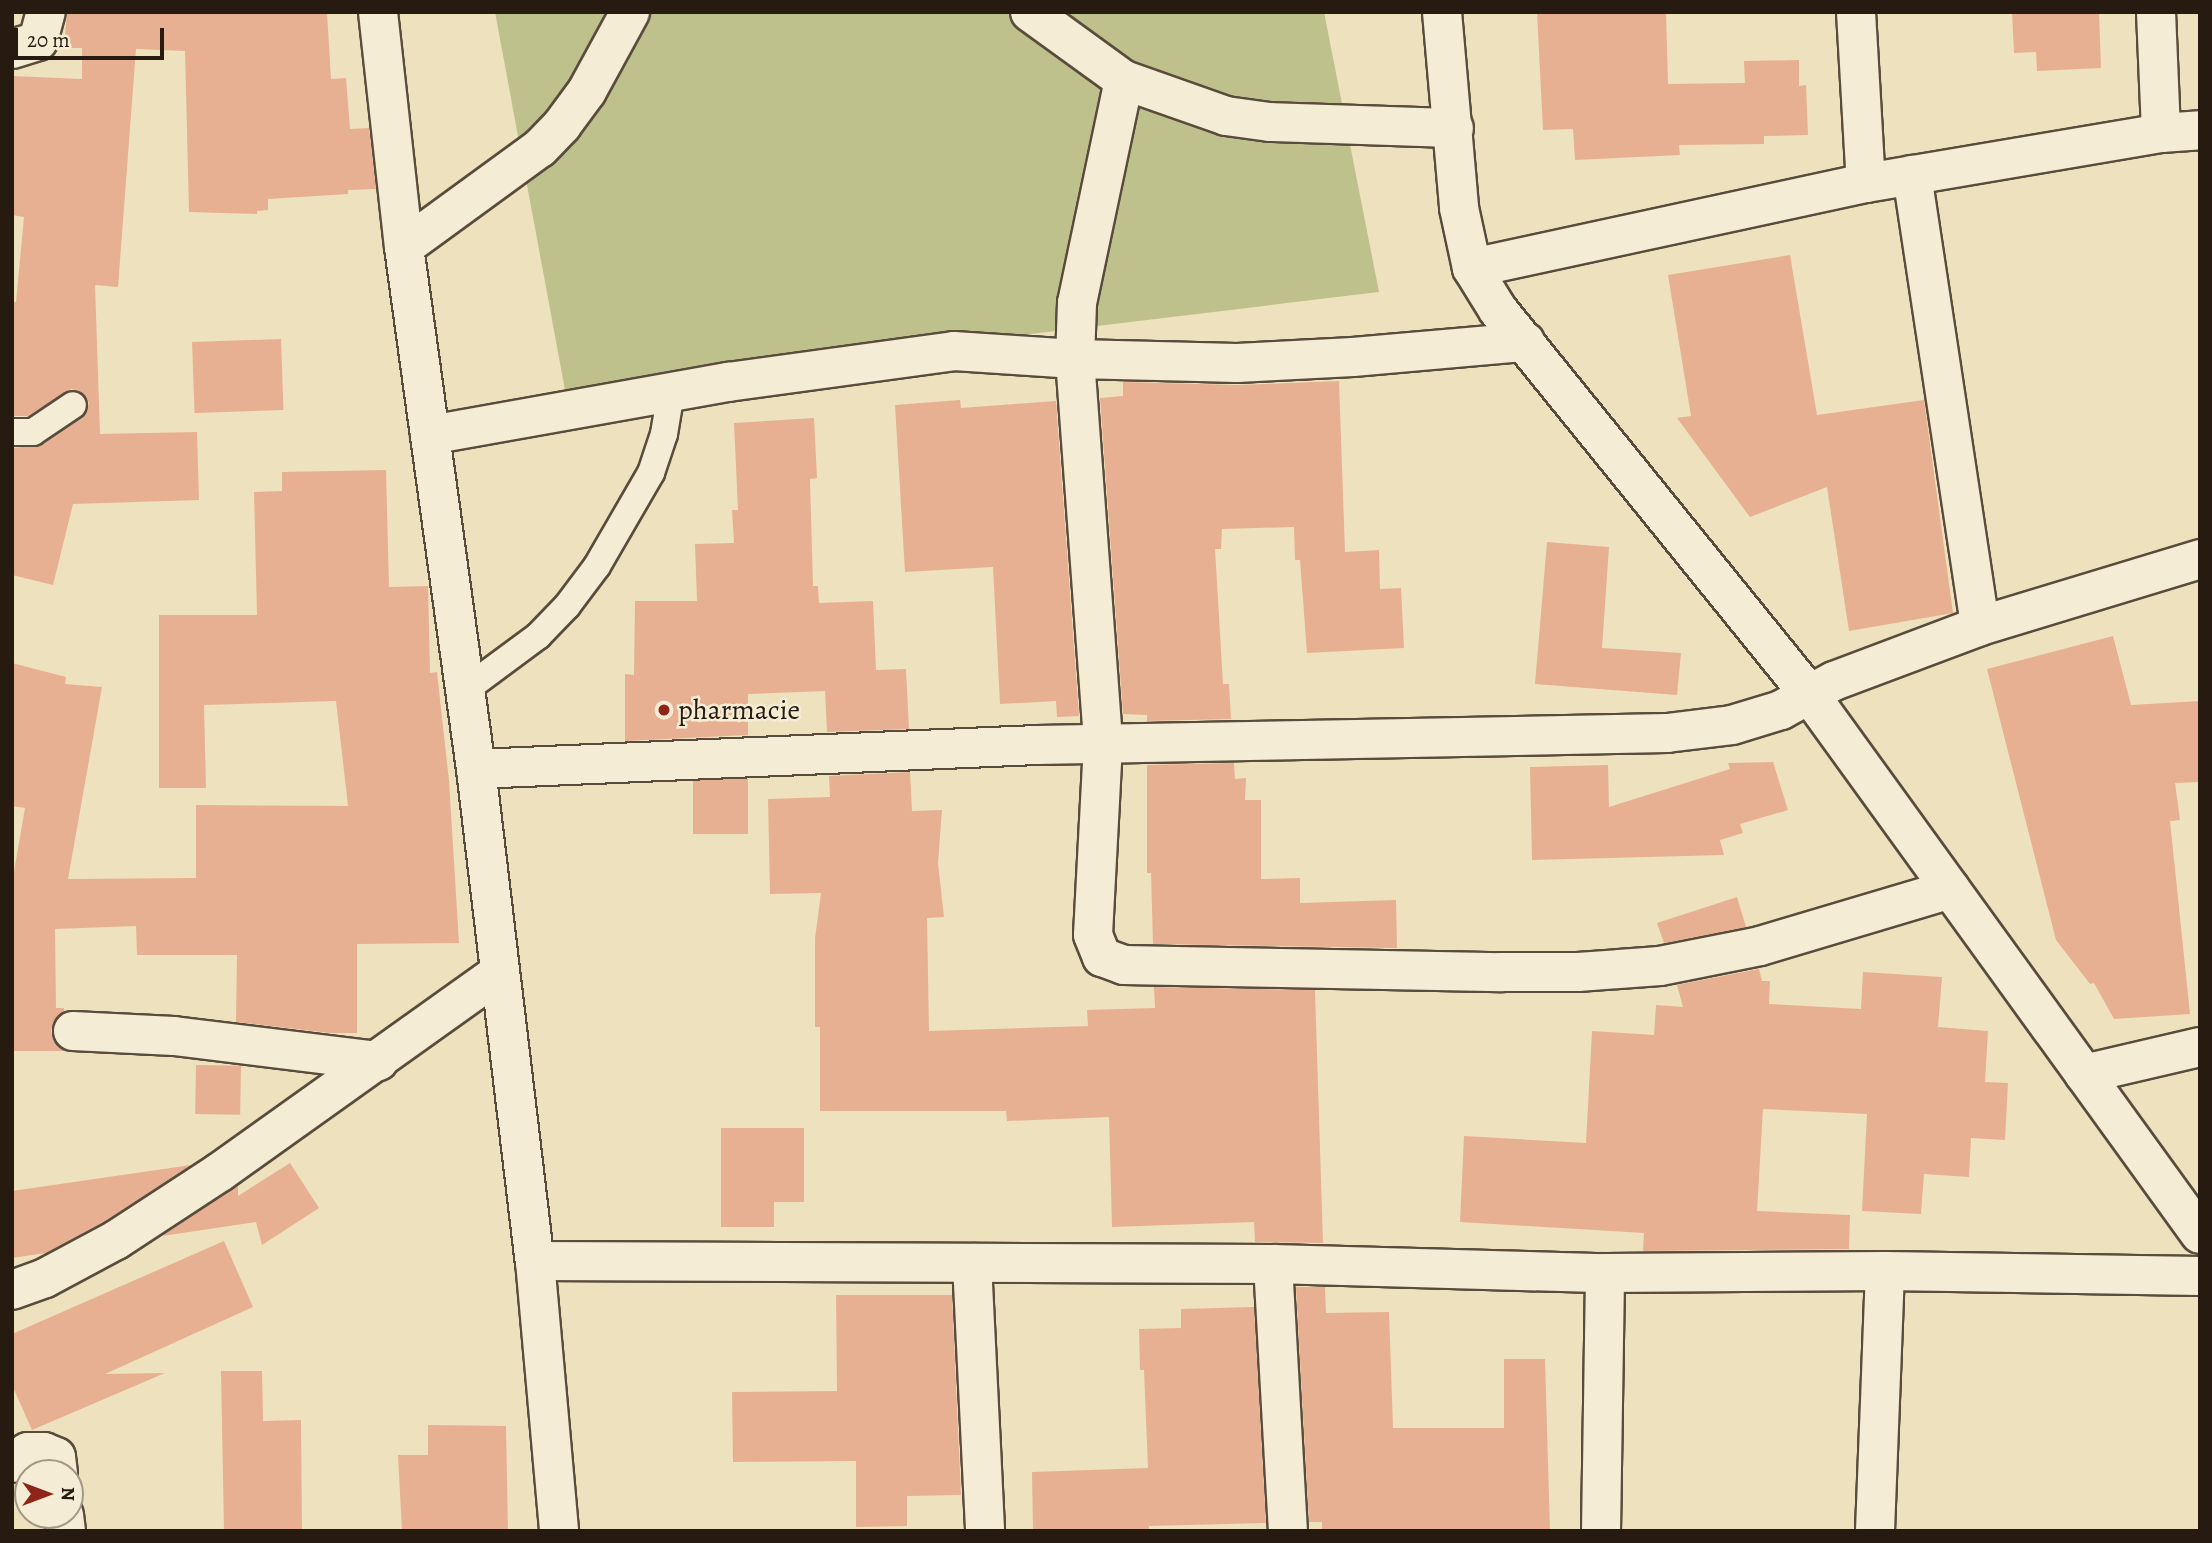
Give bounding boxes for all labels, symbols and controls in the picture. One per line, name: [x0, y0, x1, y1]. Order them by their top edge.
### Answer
scale bar: [18, 14, 168, 58]
text: 20 m: [27, 26, 70, 54]
place label: pharmacie: [678, 693, 800, 727]
marker: pharmacie: [656, 702, 672, 718]
north arrow: [14, 1459, 84, 1529]
text: N: [55, 1487, 81, 1501]

